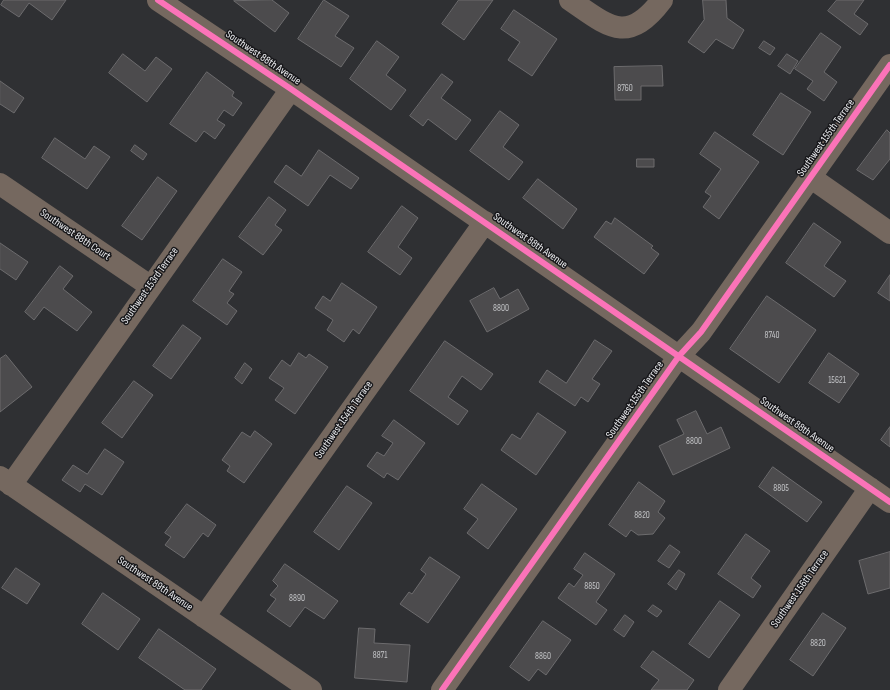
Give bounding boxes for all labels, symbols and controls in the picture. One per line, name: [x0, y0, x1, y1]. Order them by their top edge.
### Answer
street label: Southwest 88th Avenue: [223, 28, 303, 88]
house number: 8760: [617, 84, 633, 94]
street label: Southwest 155th Terrace: [794, 97, 858, 179]
street label: Southwest 88th Court: [37, 207, 113, 263]
street label: Southwest 88th Avenue: [490, 210, 570, 272]
street label: Southwest 153rd Terrace: [118, 245, 182, 327]
house number: 8800: [493, 304, 509, 314]
house number: 8740: [765, 331, 779, 341]
street label: Southwest 155th Terrace: [603, 359, 667, 441]
house number: 15621: [828, 376, 846, 386]
street label: Southwest 154th Terrace: [312, 379, 376, 461]
street label: Southwest 88th Avenue: [757, 394, 837, 456]
house number: 8800: [686, 437, 702, 447]
house number: 8805: [773, 484, 789, 494]
house number: 8820: [634, 511, 650, 521]
street label: Southwest 156th Terrace: [768, 548, 832, 630]
street label: Southwest 89th Avenue: [115, 554, 195, 614]
house number: 8850: [584, 582, 600, 592]
house number: 8890: [289, 594, 305, 604]
house number: 8820: [810, 639, 826, 649]
house number: 8871: [373, 651, 387, 661]
house number: 8860: [535, 652, 551, 662]

